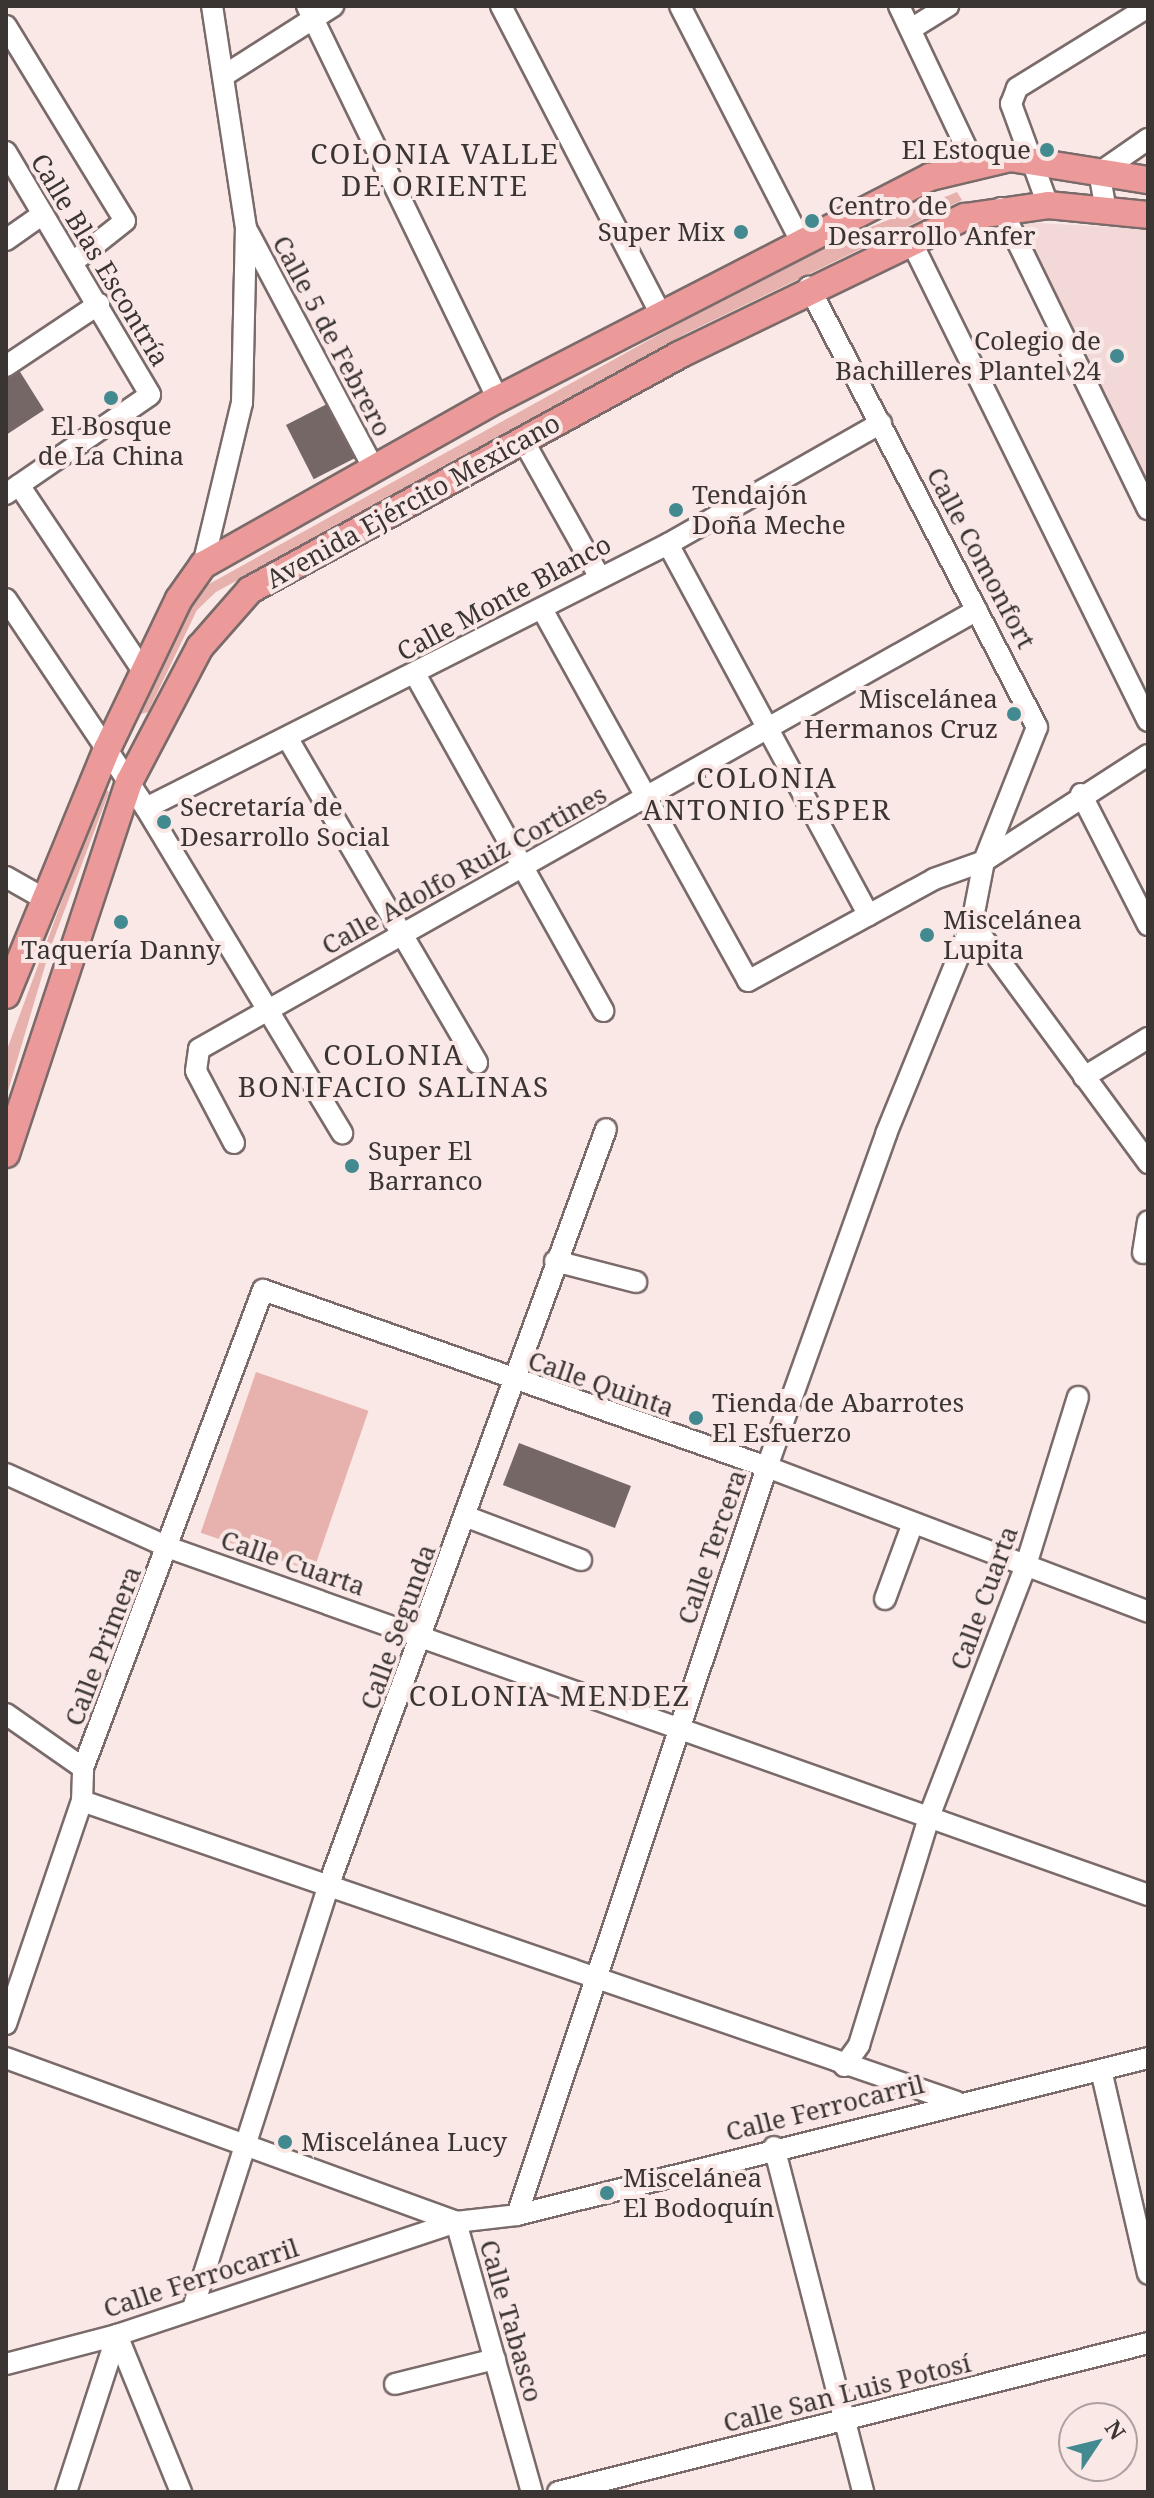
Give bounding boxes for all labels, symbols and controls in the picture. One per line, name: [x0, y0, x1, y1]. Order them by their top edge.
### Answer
place label: El Estoque: [902, 134, 1031, 166]
district label: COLONIA VALLE DE ORIENTE: [310, 136, 560, 202]
marker: El Estoque: [1038, 141, 1056, 159]
street label: Calle Blas Escontría: [24, 148, 176, 372]
place label: Centro de Desarrollo Anfer: [828, 190, 1035, 252]
marker: Centro de Desarrollo Anfer: [803, 212, 821, 230]
place label: Super Mix: [598, 216, 725, 248]
marker: Super Mix: [732, 223, 750, 241]
street label: Calle 5 de Febrero: [266, 230, 398, 442]
place label: Colegio de Bachilleres Plantel 24: [835, 325, 1101, 386]
marker: Colegio de Bachilleres Plantel 24: [1108, 347, 1126, 365]
marker: El Bosque de La China: [102, 389, 120, 407]
street label: Avenida Ejército Mexicano: [261, 407, 565, 595]
place label: El Bosque de La China: [38, 410, 184, 472]
street label: Calle Comonfort: [920, 462, 1042, 654]
place label: Tendajón Doña Meche: [692, 479, 846, 540]
marker: Tendajón Doña Meche: [667, 501, 685, 519]
street label: Calle Monte Blanco: [392, 528, 616, 668]
place label: Miscelánea Hermanos Cruz: [804, 683, 998, 744]
marker: Miscelánea Hermanos Cruz: [1005, 705, 1023, 723]
district label: COLONIA ANTONIO ESPER: [642, 760, 892, 826]
street label: Calle Adolfo Ruiz Cortines: [316, 779, 612, 961]
place label: Secretaría de Desarrollo Social: [180, 791, 390, 852]
marker: Secretaría de Desarrollo Social: [155, 813, 173, 831]
place label: Miscelánea Lupita: [943, 904, 1082, 966]
marker: Taquería Danny: [112, 913, 130, 931]
marker: Miscelánea Lupita: [918, 926, 936, 944]
place label: Taquería Danny: [21, 934, 221, 966]
district label: COLONIA BONIFACIO SALINAS: [238, 1037, 550, 1103]
place label: Super El Barranco: [368, 1135, 483, 1196]
marker: Super El Barranco: [343, 1157, 361, 1175]
street label: Calle Quinta: [524, 1344, 678, 1424]
place label: Tienda de Abarrotes El Esfuerzo: [712, 1387, 964, 1448]
marker: Tienda de Abarrotes El Esfuerzo: [687, 1409, 705, 1427]
street label: Calle Tercera: [671, 1466, 753, 1628]
street label: Calle Cuarta: [944, 1522, 1024, 1674]
street label: Calle Cuarta: [217, 1524, 369, 1602]
street label: Calle Segunda: [354, 1540, 442, 1714]
street label: Calle Primera: [58, 1562, 148, 1730]
district label: COLONIA MENDEZ: [409, 1678, 691, 1712]
street label: Calle Ferrocarril: [723, 2068, 927, 2148]
place label: Miscelánea Lucy: [301, 2126, 507, 2158]
marker: Miscelánea Lucy: [276, 2133, 294, 2151]
place label: Miscelánea El Bodoquín: [623, 2162, 775, 2224]
marker: Miscelánea El Bodoquín: [598, 2184, 616, 2202]
street label: Calle Ferrocarril: [99, 2232, 303, 2324]
street label: Calle Tabasco: [473, 2236, 549, 2406]
street label: Calle San Luis Potosí: [720, 2347, 974, 2439]
north arrow: [1058, 2402, 1138, 2482]
text: N: [1099, 2414, 1133, 2445]

